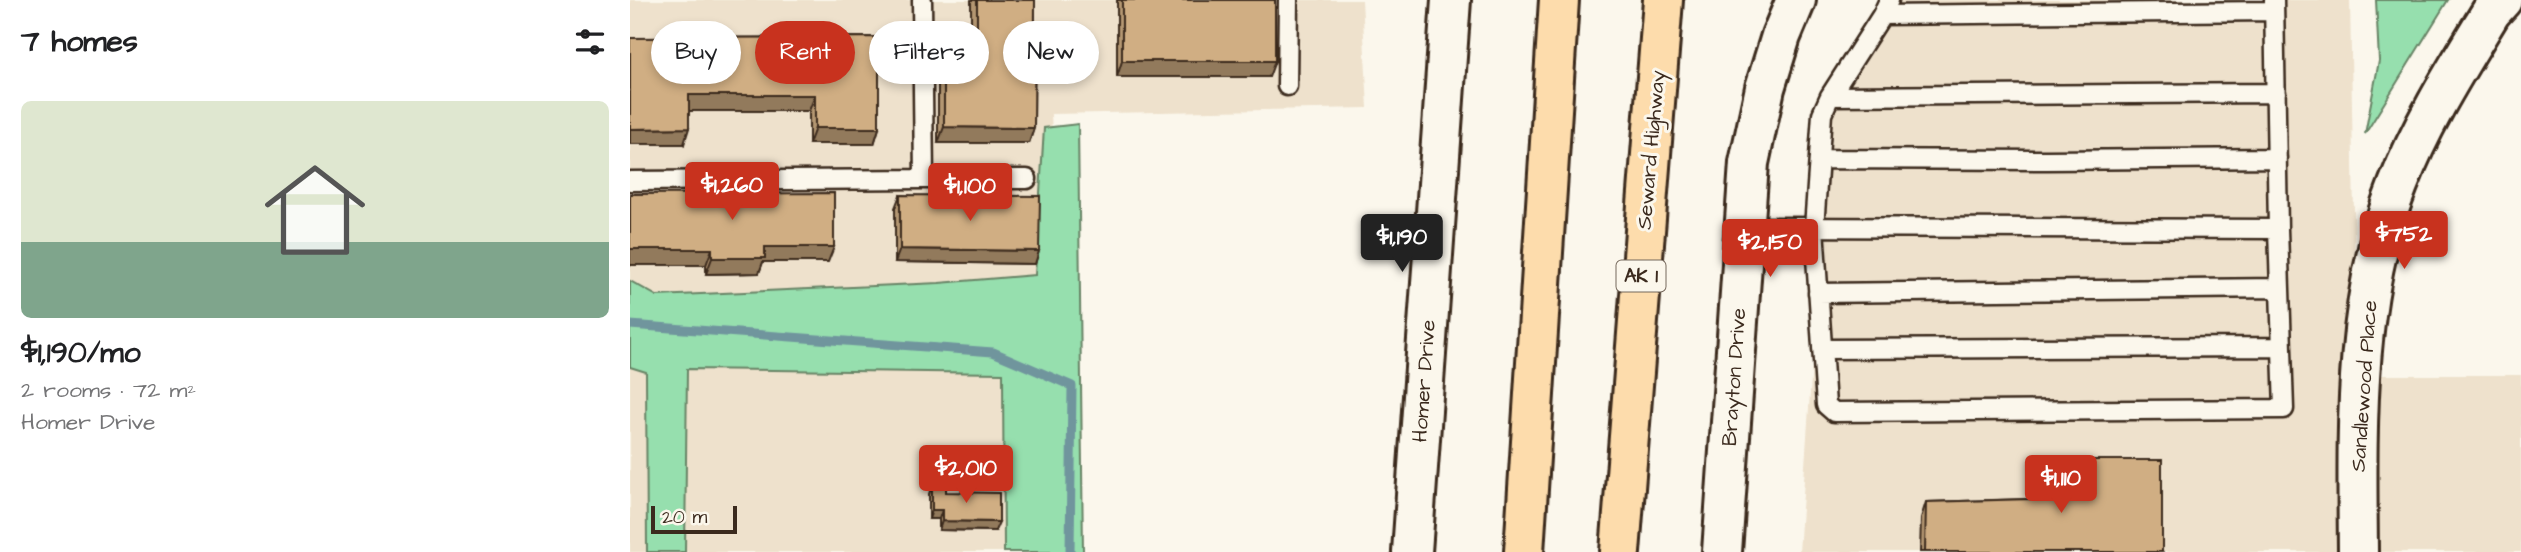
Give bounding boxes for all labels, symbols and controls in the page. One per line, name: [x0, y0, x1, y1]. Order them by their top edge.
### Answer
text: 7 homes: [21, 21, 138, 63]
chip: Buy: [651, 21, 741, 84]
chip: Rent: [755, 21, 855, 84]
chip: Filters: [869, 21, 989, 84]
chip: New: [1003, 21, 1099, 84]
icon: filters: [571, 23, 609, 61]
street label: Seward Highway: [1630, 69, 1674, 231]
icon: home: [252, 147, 378, 273]
pin: $1,260: [675, 162, 789, 222]
pin: $1,100: [913, 164, 1027, 223]
text: $1,260: [701, 169, 763, 201]
text: $1,100: [944, 170, 996, 202]
pin: $752: [2363, 212, 2445, 271]
pin: $1,190: [1345, 215, 1459, 274]
text: $752: [2376, 218, 2432, 250]
pin: $2,150: [1713, 219, 1827, 279]
text: $1,190: [1377, 221, 1427, 253]
text: $2,150: [1738, 226, 1802, 258]
road number: AK 1: [1616, 260, 1666, 292]
street label: Sandlewood Place: [2344, 299, 2384, 473]
street label: Brayton Drive: [1715, 307, 1755, 447]
street label: Homer Drive: [1405, 319, 1443, 443]
text: $1,190/mo: [21, 332, 141, 374]
text: 2 rooms · 72 m²: [21, 374, 196, 406]
text: Homer Drive: [21, 406, 156, 438]
pin: $2,010: [909, 446, 1023, 505]
text: $2,010: [935, 452, 997, 484]
pin: $1,110: [2004, 456, 2118, 515]
text: $1,110: [2041, 462, 2081, 494]
scale bar: [651, 503, 737, 535]
text: 20 m: [662, 504, 707, 531]

